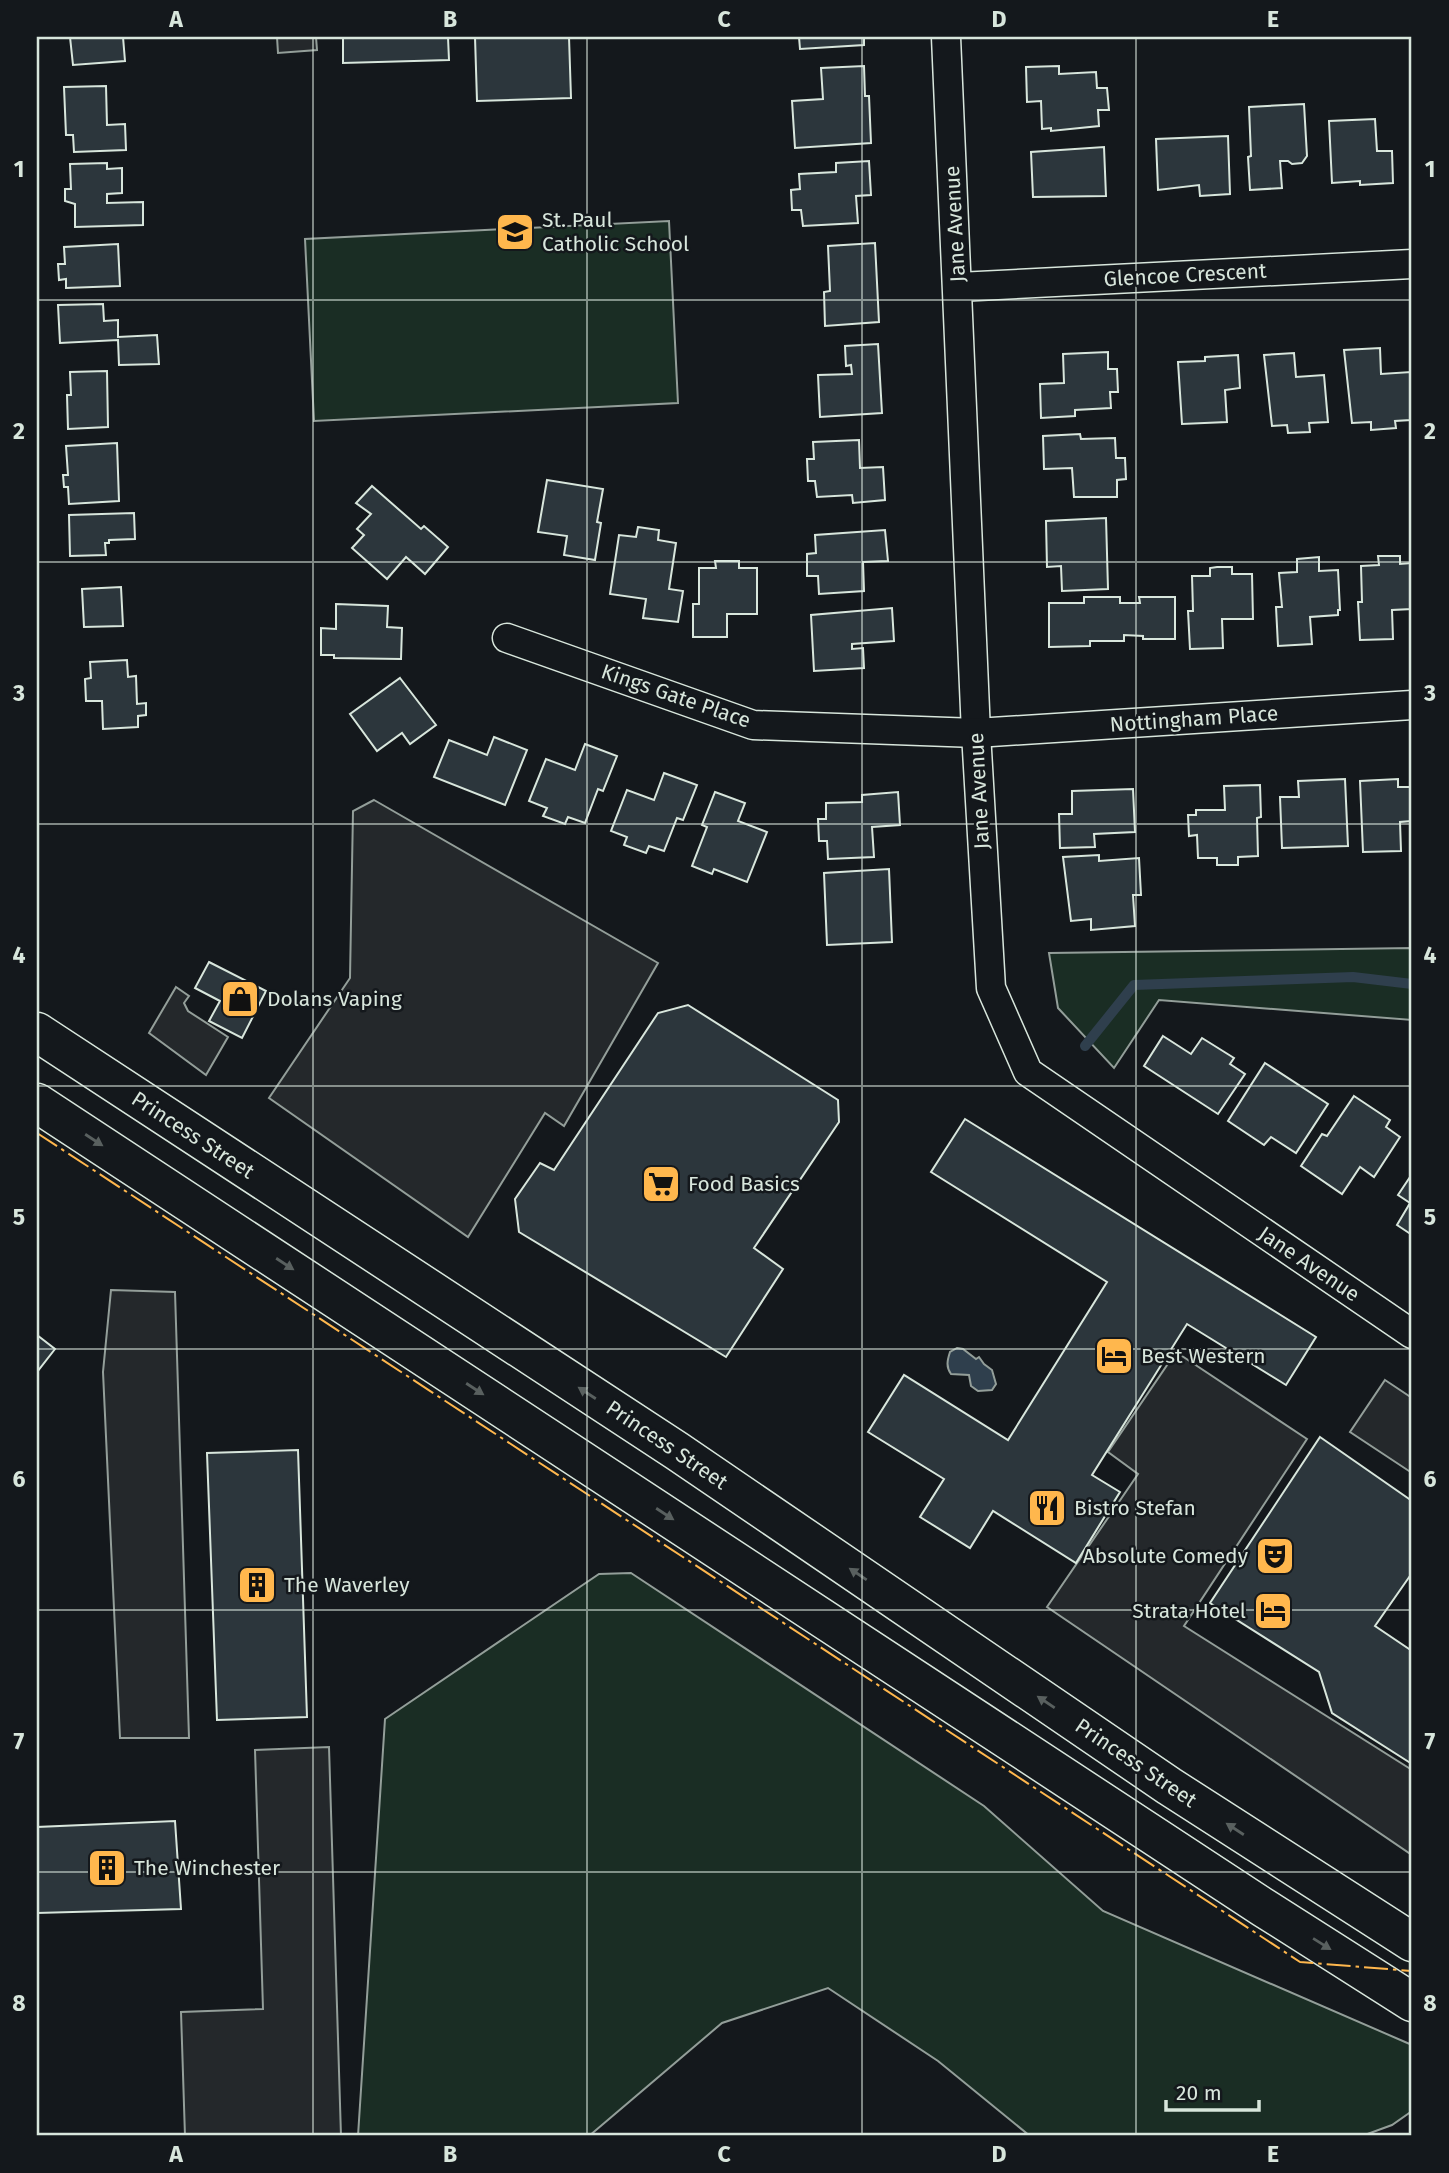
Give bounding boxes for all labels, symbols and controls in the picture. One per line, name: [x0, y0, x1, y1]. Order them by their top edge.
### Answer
text: A: [168, 5, 183, 33]
text: B: [443, 5, 457, 33]
text: C: [717, 5, 731, 33]
text: D: [992, 5, 1007, 33]
text: E: [1267, 5, 1279, 33]
text: 1: [14, 155, 24, 183]
text: 1: [1425, 155, 1435, 183]
street label: Jane Avenue: [939, 165, 971, 283]
place label: St. Paul Catholic School: [542, 207, 689, 257]
school or university icon: St. Paul Catholic School: [494, 211, 536, 253]
street label: Glencoe Crescent: [1103, 258, 1268, 292]
text: 2: [13, 417, 25, 445]
text: 2: [1424, 417, 1436, 445]
street label: Kings Gate Place: [598, 658, 754, 734]
text: 3: [12, 679, 25, 707]
text: 3: [1423, 679, 1436, 707]
street label: Nottingham Place: [1109, 700, 1279, 738]
street label: Jane Avenue: [963, 732, 995, 850]
text: 4: [13, 941, 26, 969]
text: 4: [1424, 941, 1437, 969]
shop icon: Dolans Vaping: [219, 978, 261, 1020]
place label: Dolans Vaping: [267, 986, 402, 1012]
street label: Princess Street: [127, 1086, 260, 1185]
one-way arrow: [84, 1134, 104, 1147]
supermarket icon: Food Basics: [640, 1163, 682, 1205]
place label: Food Basics: [688, 1171, 800, 1197]
text: 5: [13, 1203, 25, 1231]
text: 5: [1424, 1203, 1436, 1231]
street label: Jane Avenue: [1253, 1221, 1365, 1307]
one-way arrow: [275, 1258, 295, 1271]
hotel icon: Best Western: [1093, 1335, 1135, 1377]
place label: Best Western: [1141, 1343, 1266, 1369]
one-way arrow: [465, 1383, 485, 1396]
one-way arrow: [578, 1386, 597, 1399]
street label: Princess Street: [601, 1395, 733, 1495]
text: 6: [13, 1465, 26, 1493]
text: 6: [1424, 1465, 1437, 1493]
restaurant icon: Bistro Stefan: [1026, 1487, 1068, 1529]
place label: Bistro Stefan: [1074, 1495, 1196, 1521]
one-way arrow: [655, 1508, 675, 1521]
theatre icon: Absolute Comedy: [1254, 1535, 1296, 1577]
place label: Absolute Comedy: [1083, 1543, 1249, 1569]
building icon: The Waverley: [236, 1564, 278, 1606]
one-way arrow: [848, 1568, 867, 1581]
place label: The Waverley: [284, 1572, 410, 1598]
hotel icon: Strata Hotel: [1252, 1590, 1294, 1632]
place label: Strata Hotel: [1132, 1598, 1246, 1624]
one-way arrow: [1037, 1695, 1055, 1709]
street label: Princess Street: [1070, 1713, 1202, 1813]
text: 7: [14, 1727, 25, 1755]
text: 7: [1425, 1727, 1436, 1755]
one-way arrow: [1225, 1823, 1244, 1836]
building icon: The Winchester: [86, 1847, 128, 1889]
place label: The Winchester: [134, 1855, 280, 1881]
one-way arrow: [1312, 1938, 1332, 1951]
text: 8: [12, 1989, 26, 2017]
text: 8: [1423, 1989, 1437, 2017]
scale bar: [1166, 2068, 1258, 2112]
text: 20 m: [1176, 2080, 1222, 2106]
text: A: [168, 2140, 183, 2168]
text: B: [443, 2140, 457, 2168]
text: C: [717, 2140, 731, 2168]
text: D: [992, 2140, 1007, 2168]
text: E: [1267, 2140, 1279, 2168]

